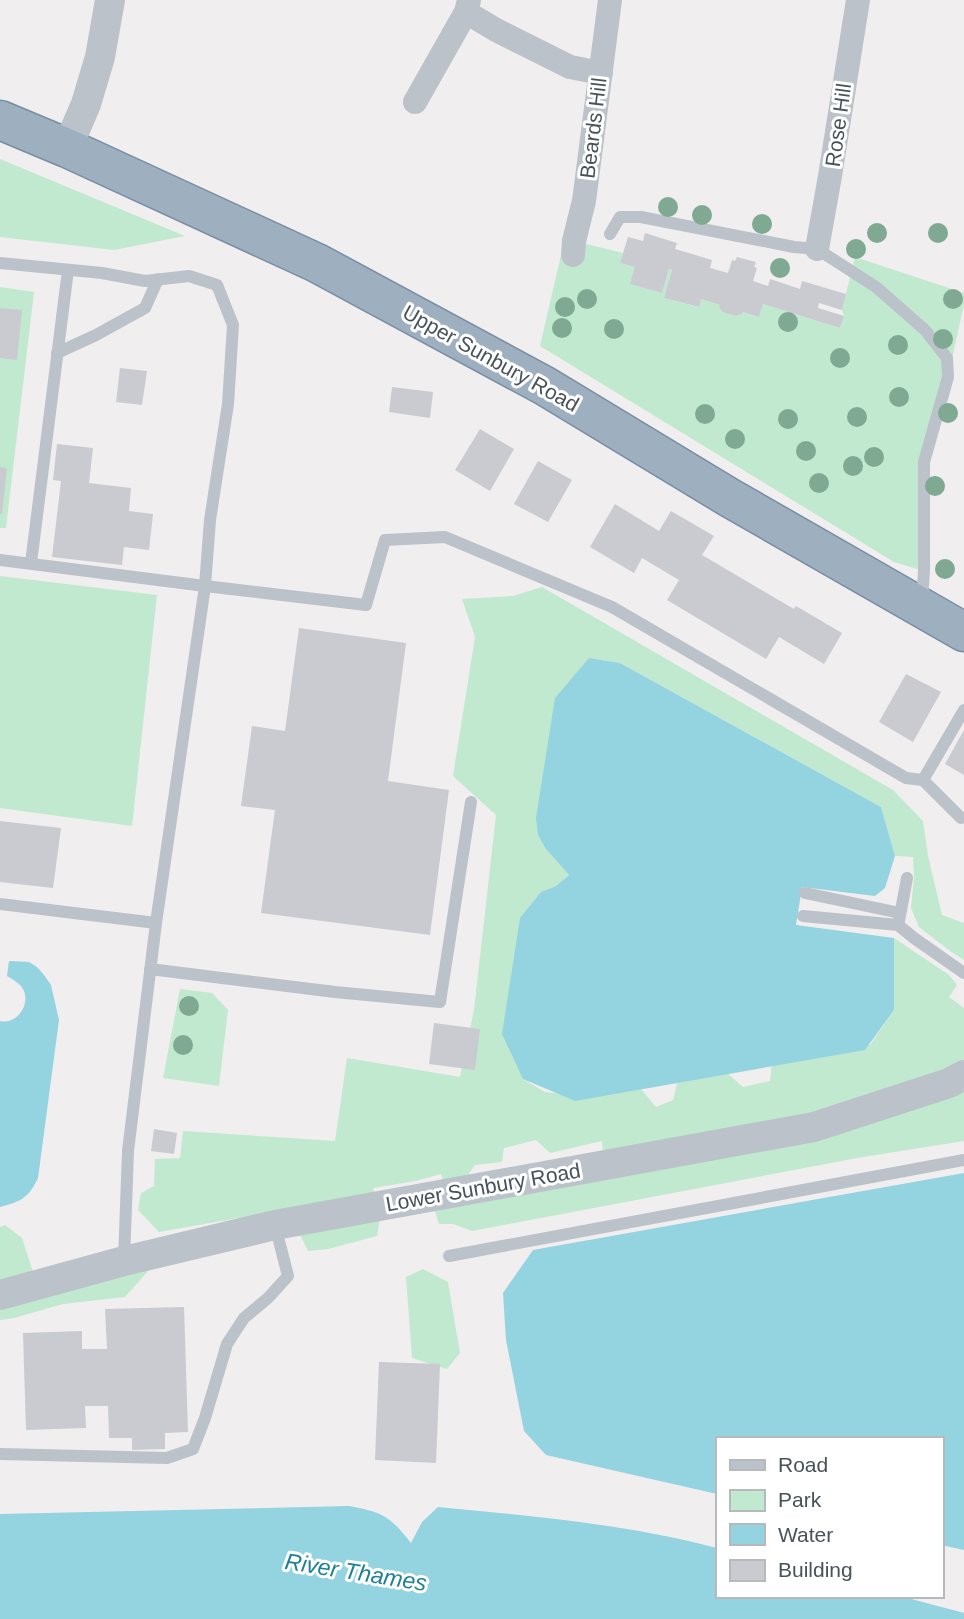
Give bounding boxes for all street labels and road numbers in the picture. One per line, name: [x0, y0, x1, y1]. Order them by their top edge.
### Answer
street label: Beards Hill: [575, 76, 611, 180]
street label: Rose Hill: [821, 82, 855, 168]
street label: Upper Sunbury Road: [399, 300, 583, 416]
street label: Lower Sunbury Road: [384, 1159, 582, 1215]

